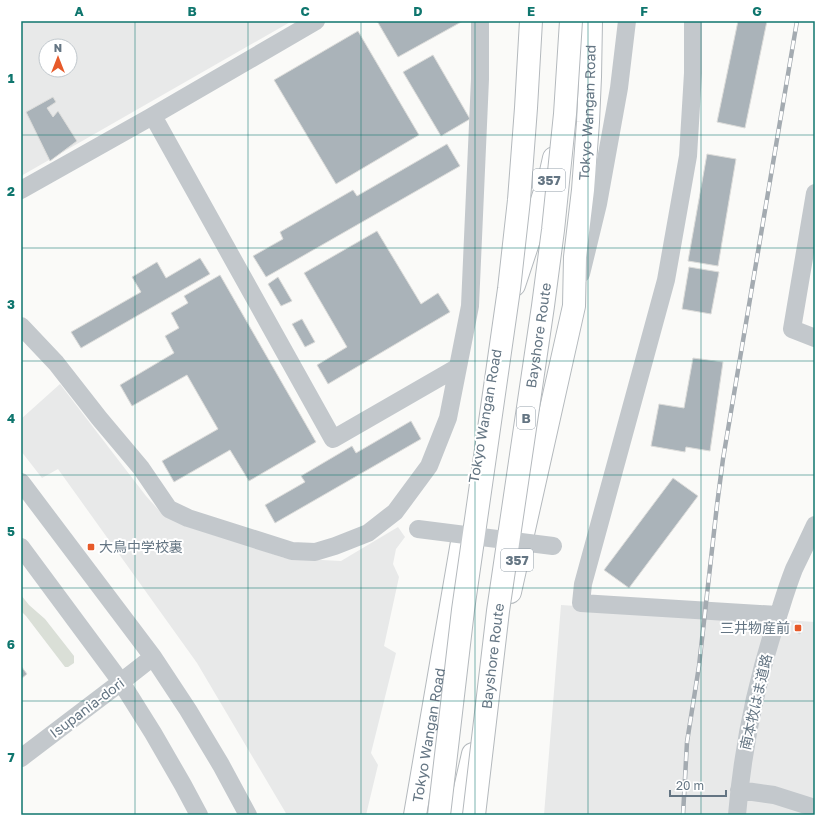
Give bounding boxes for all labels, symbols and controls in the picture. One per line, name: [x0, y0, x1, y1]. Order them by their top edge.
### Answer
text: A: [74, 3, 84, 19]
text: B: [187, 3, 197, 19]
text: C: [300, 3, 310, 19]
text: D: [413, 3, 423, 19]
text: E: [527, 3, 535, 19]
text: F: [640, 3, 648, 19]
text: G: [752, 3, 762, 19]
north arrow: [38, 38, 78, 78]
text: N: [54, 41, 62, 54]
street label: Tokyo Wangan Road: [575, 45, 599, 181]
text: 1: [8, 70, 15, 86]
road number: 357: [533, 169, 565, 191]
text: 2: [7, 183, 15, 199]
street label: Bayshore Route: [522, 282, 554, 389]
text: 3: [7, 296, 15, 312]
street label: Tokyo Wangan Road: [464, 348, 505, 484]
road number: B: [517, 407, 535, 429]
text: 4: [7, 410, 15, 426]
text: 5: [7, 523, 15, 539]
place label: 大鳥中学校裏: [99, 538, 183, 555]
marker: 大鳥中学校裏: [86, 542, 96, 552]
road number: 357: [501, 549, 533, 571]
street label: Bayshore Route: [478, 602, 507, 710]
place label: 三井物産前: [720, 619, 790, 636]
marker: 三井物産前: [793, 623, 803, 633]
text: 6: [7, 636, 15, 652]
street label: 南本牧はま道路: [736, 652, 775, 752]
street label: Tokyo Wangan Road: [408, 667, 448, 803]
street label: Isupania-dori: [46, 674, 127, 741]
text: 7: [7, 749, 15, 765]
scale bar: [670, 772, 726, 798]
text: 20 m: [676, 778, 704, 793]

